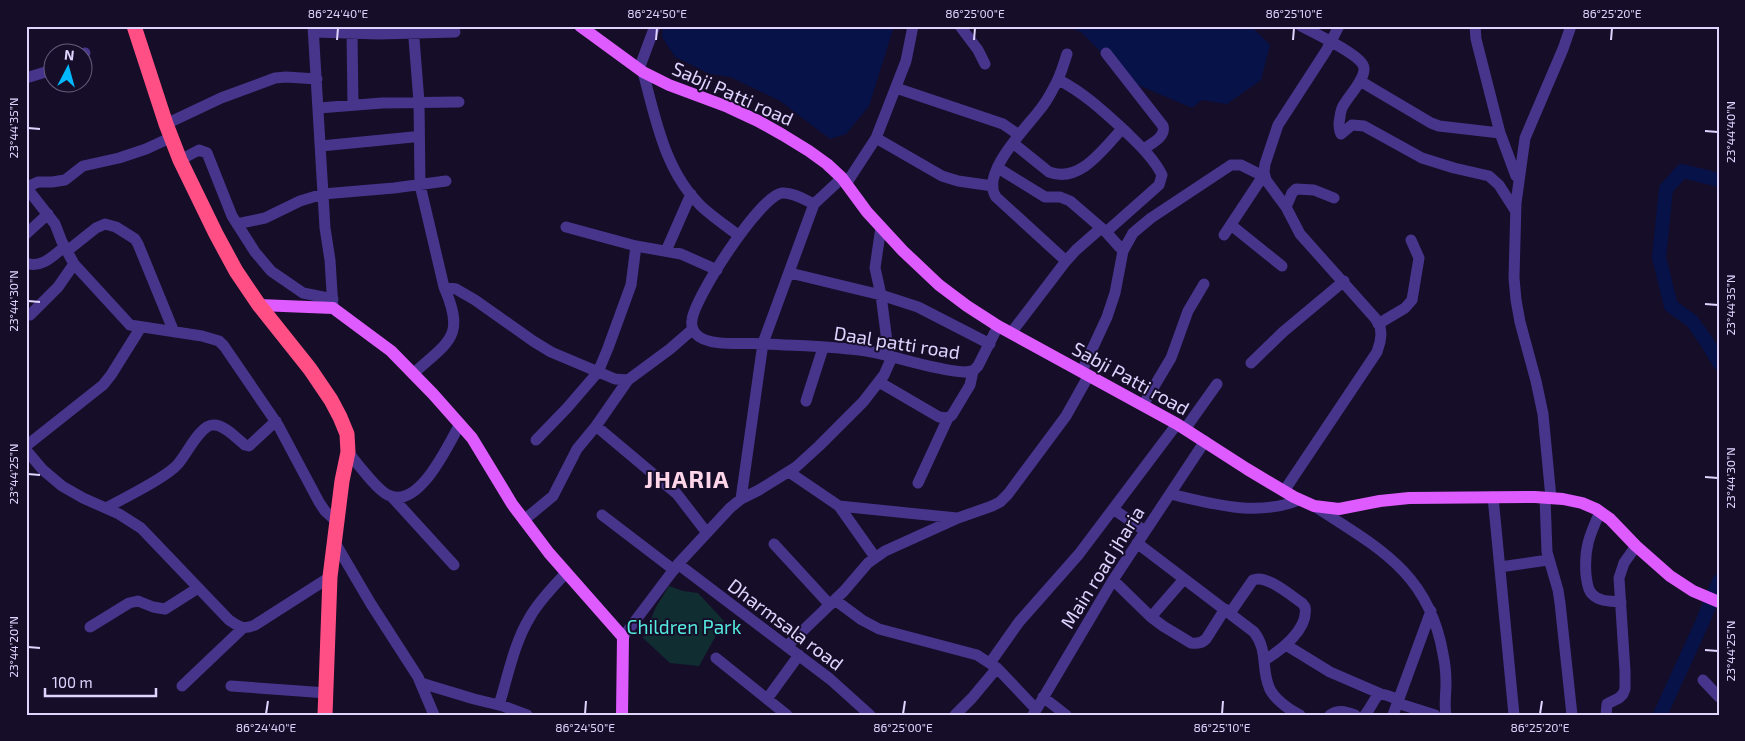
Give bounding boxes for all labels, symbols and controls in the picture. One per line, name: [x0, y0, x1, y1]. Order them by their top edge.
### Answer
text: 86°24'40"E: [308, 6, 368, 20]
text: 86°24'50"E: [627, 6, 687, 20]
text: 86°25'00"E: [945, 6, 1005, 20]
text: 86°25'10"E: [1265, 6, 1323, 20]
text: 86°25'20"E: [1582, 6, 1642, 20]
north arrow: [42, 42, 92, 92]
text: N: [63, 46, 75, 64]
street label: Sabji Patti road: [669, 56, 797, 130]
text: 23°44'35"N: [6, 98, 20, 158]
text: 23°44'40"N: [1723, 101, 1737, 163]
text: 23°44'30"N: [6, 270, 20, 332]
text: 23°44'35"N: [1723, 275, 1737, 335]
street label: Daal patti road: [832, 321, 962, 363]
street label: Sabji Patti road: [1069, 336, 1193, 420]
text: 23°44'25"N: [6, 444, 20, 504]
text: 23°44'30"N: [1723, 447, 1737, 509]
district label: JHARIA: [644, 464, 730, 493]
street label: Main road jharia: [1055, 502, 1149, 632]
street label: Dharmsala road: [724, 573, 848, 675]
park label: Children Park: [627, 615, 742, 638]
text: 23°44'20"N: [6, 616, 20, 678]
text: 23°44'25"N: [1723, 621, 1737, 681]
scale bar: [45, 666, 156, 698]
text: 100 m: [52, 673, 93, 691]
text: 86°24'40"E: [236, 720, 296, 734]
text: 86°24'50"E: [555, 720, 615, 734]
text: 86°25'00"E: [873, 720, 933, 734]
text: 86°25'10"E: [1193, 720, 1251, 734]
text: 86°25'20"E: [1510, 720, 1570, 734]

